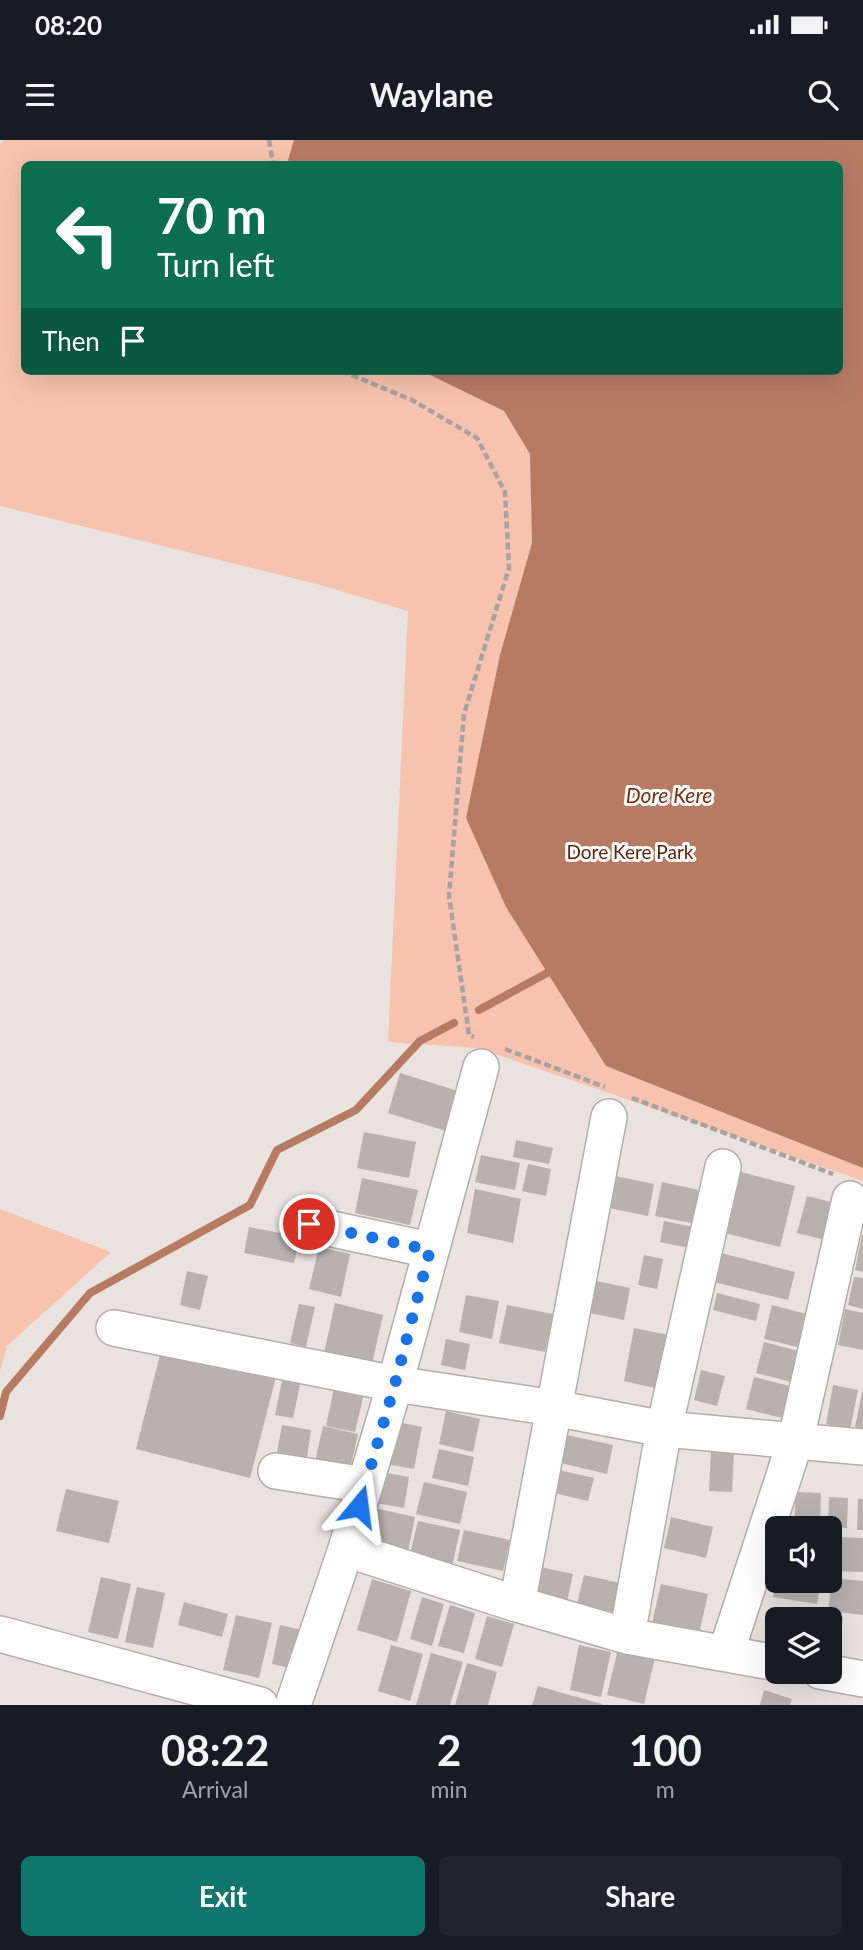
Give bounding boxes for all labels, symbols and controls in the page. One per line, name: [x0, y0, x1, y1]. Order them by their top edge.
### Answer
text: 08:20: [35, 9, 102, 41]
text: Waylane: [370, 75, 493, 114]
icon: menu: [21, 76, 59, 114]
icon: search: [804, 76, 842, 114]
text: 70 m: [157, 186, 267, 244]
icon: left: [42, 189, 133, 280]
text: Turn left: [157, 245, 274, 284]
icon: arrive: [114, 322, 152, 360]
text: Then: [42, 325, 100, 357]
water label: Dore Kere: [626, 782, 712, 807]
park label: Dore Kere Park: [567, 840, 694, 863]
pin: [279, 1194, 339, 1254]
icon: arrive: [290, 1205, 328, 1243]
position arrow: [322, 1469, 396, 1543]
map controls: [765, 1516, 842, 1684]
button: sound: [765, 1516, 842, 1593]
button: layers: [765, 1607, 842, 1684]
text: 08:22: [161, 1725, 269, 1775]
text: 2: [437, 1725, 461, 1775]
text: 100: [629, 1725, 702, 1775]
text: Arrival: [182, 1775, 248, 1803]
text: min: [430, 1775, 468, 1803]
text: m: [656, 1775, 675, 1803]
button: Exit: [21, 1856, 425, 1936]
button: Share: [439, 1856, 842, 1936]

